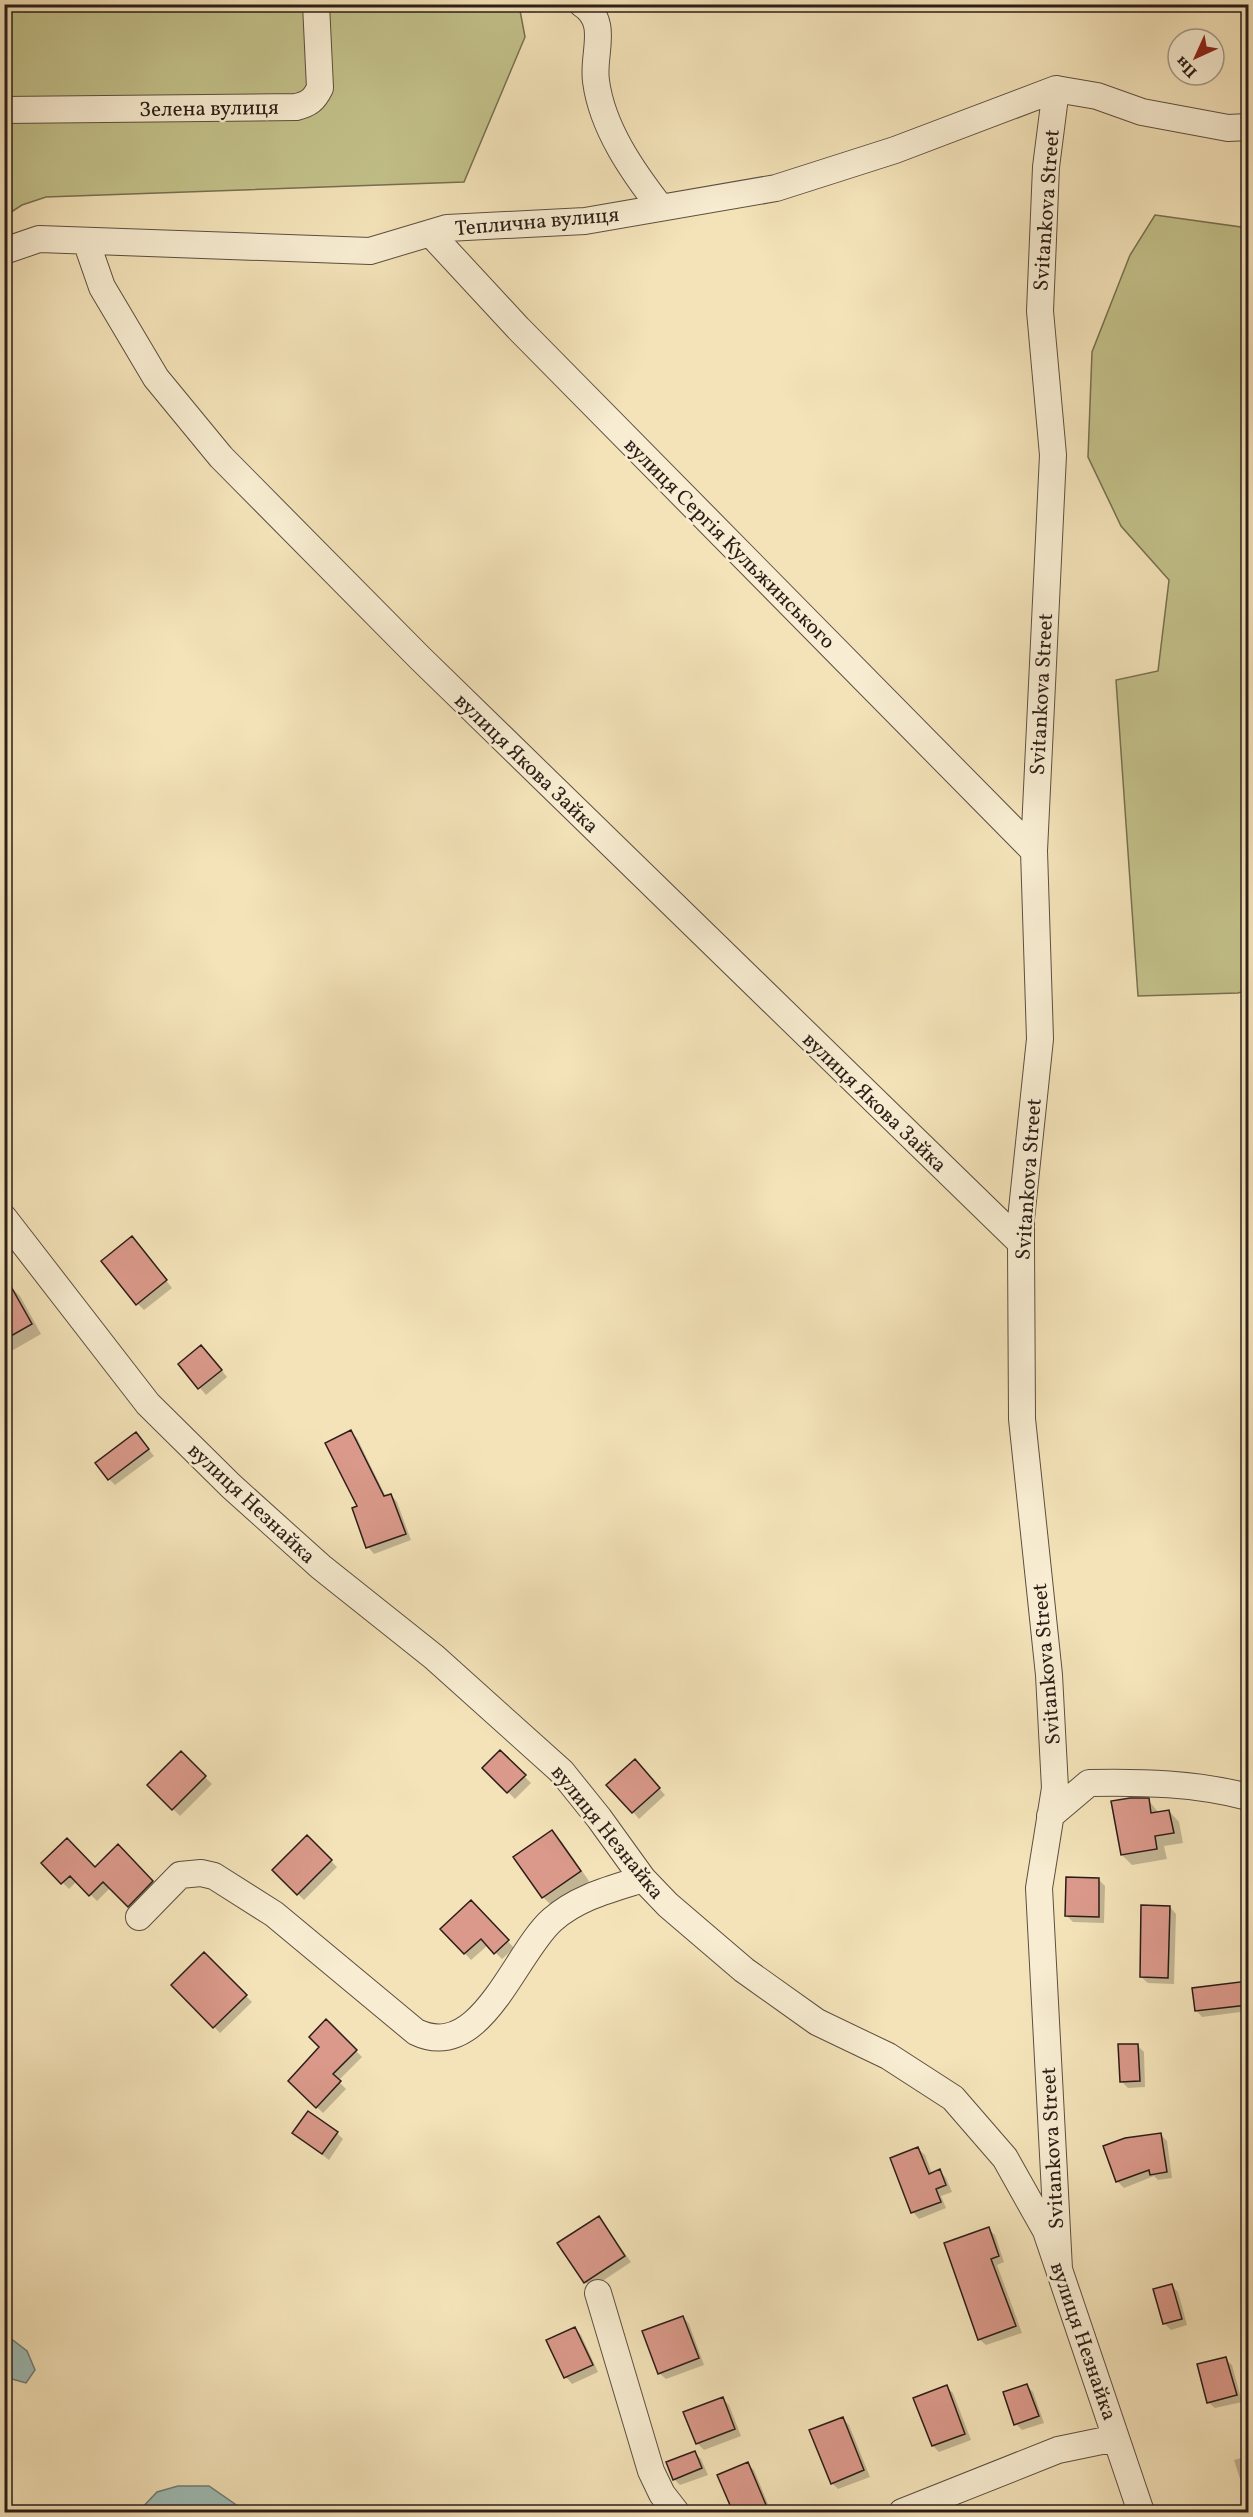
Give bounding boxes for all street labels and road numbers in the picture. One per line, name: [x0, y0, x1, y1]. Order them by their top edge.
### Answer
street label: Зелена вулиця: [139, 94, 279, 125]
street label: Svitankova Street: [1027, 128, 1068, 292]
street label: Теплична вулиця: [454, 201, 620, 244]
street label: вулиця Сергія Кульжинського: [617, 432, 841, 656]
street label: Svitankova Street: [1024, 612, 1061, 776]
street label: вулиця Якова Зайка: [447, 687, 605, 841]
street label: вулиця Якова Зайка: [795, 1026, 953, 1180]
street label: Svitankova Street: [1009, 1097, 1050, 1261]
street label: вулиця Незнайка: [181, 1437, 321, 1571]
street label: Svitankova Street: [1026, 1582, 1069, 1746]
street label: вулиця Незнайка: [543, 1760, 670, 1906]
street label: Svitankova Street: [1035, 2066, 1072, 2230]
street label: вулиця Незнайка: [1042, 2259, 1123, 2424]

